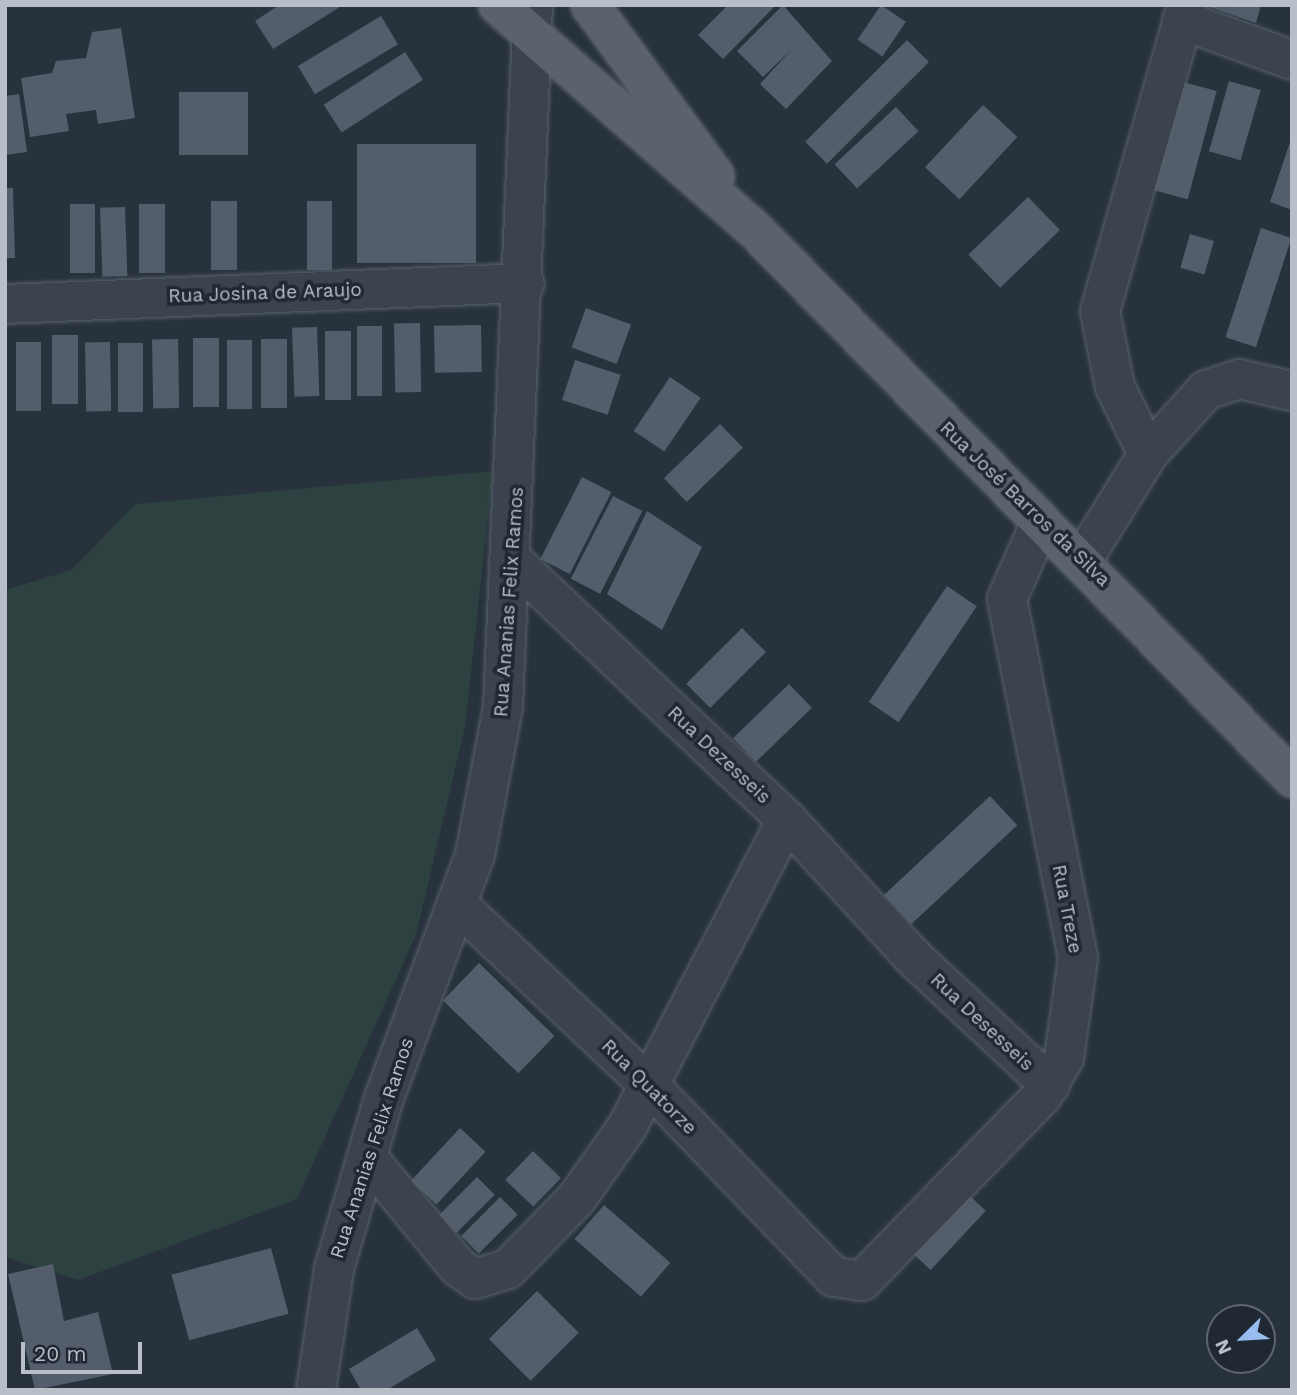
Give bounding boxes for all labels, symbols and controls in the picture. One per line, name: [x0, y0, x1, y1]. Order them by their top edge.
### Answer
street label: Rua Josina de Araujo: [167, 278, 363, 308]
street label: Rua José Barros da Silva: [935, 416, 1115, 592]
street label: Rua Ananias Felix Ramos: [490, 485, 528, 719]
street label: Rua Dezesseis: [663, 701, 775, 809]
street label: Rua Treze: [1047, 862, 1087, 956]
street label: Rua Desesseis: [926, 968, 1038, 1076]
street label: Rua Ananias Felix Ramos: [325, 1034, 419, 1262]
street label: Rua Quatorze: [596, 1034, 702, 1140]
north arrow: [1206, 1304, 1276, 1374]
scale bar: [24, 1328, 145, 1372]
text: N: [1210, 1336, 1237, 1358]
text: 20 m: [34, 1341, 86, 1366]

